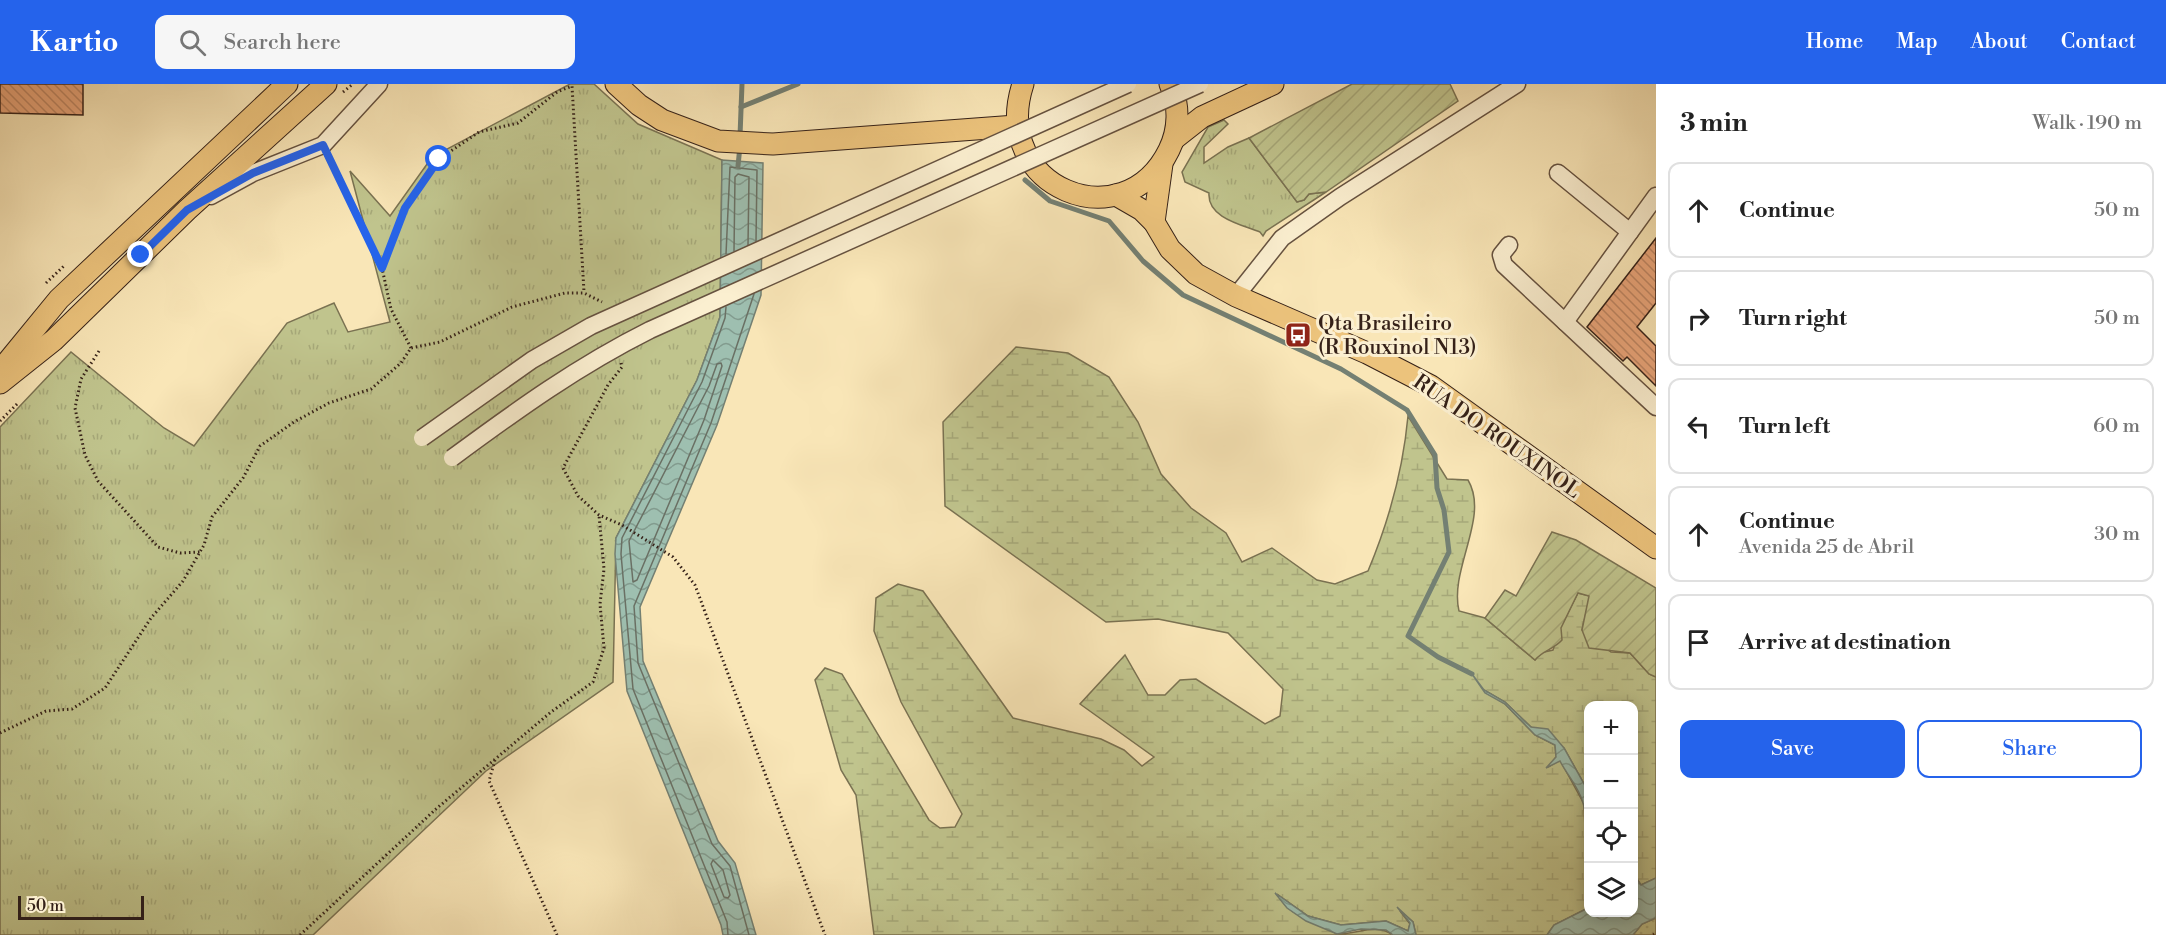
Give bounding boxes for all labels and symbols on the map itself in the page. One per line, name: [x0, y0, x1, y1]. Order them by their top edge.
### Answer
route start: [425, 145, 451, 171]
route end: [127, 241, 153, 267]
place label: Qta Brasileiro (R Rouxinol N13): [1318, 311, 1477, 361]
bus stop icon: Qta Brasileiro (R Rouxinol N13): [1283, 320, 1313, 350]
street label: RUA DO ROUXINOL: [1408, 369, 1585, 504]
scale bar: [18, 893, 144, 920]

